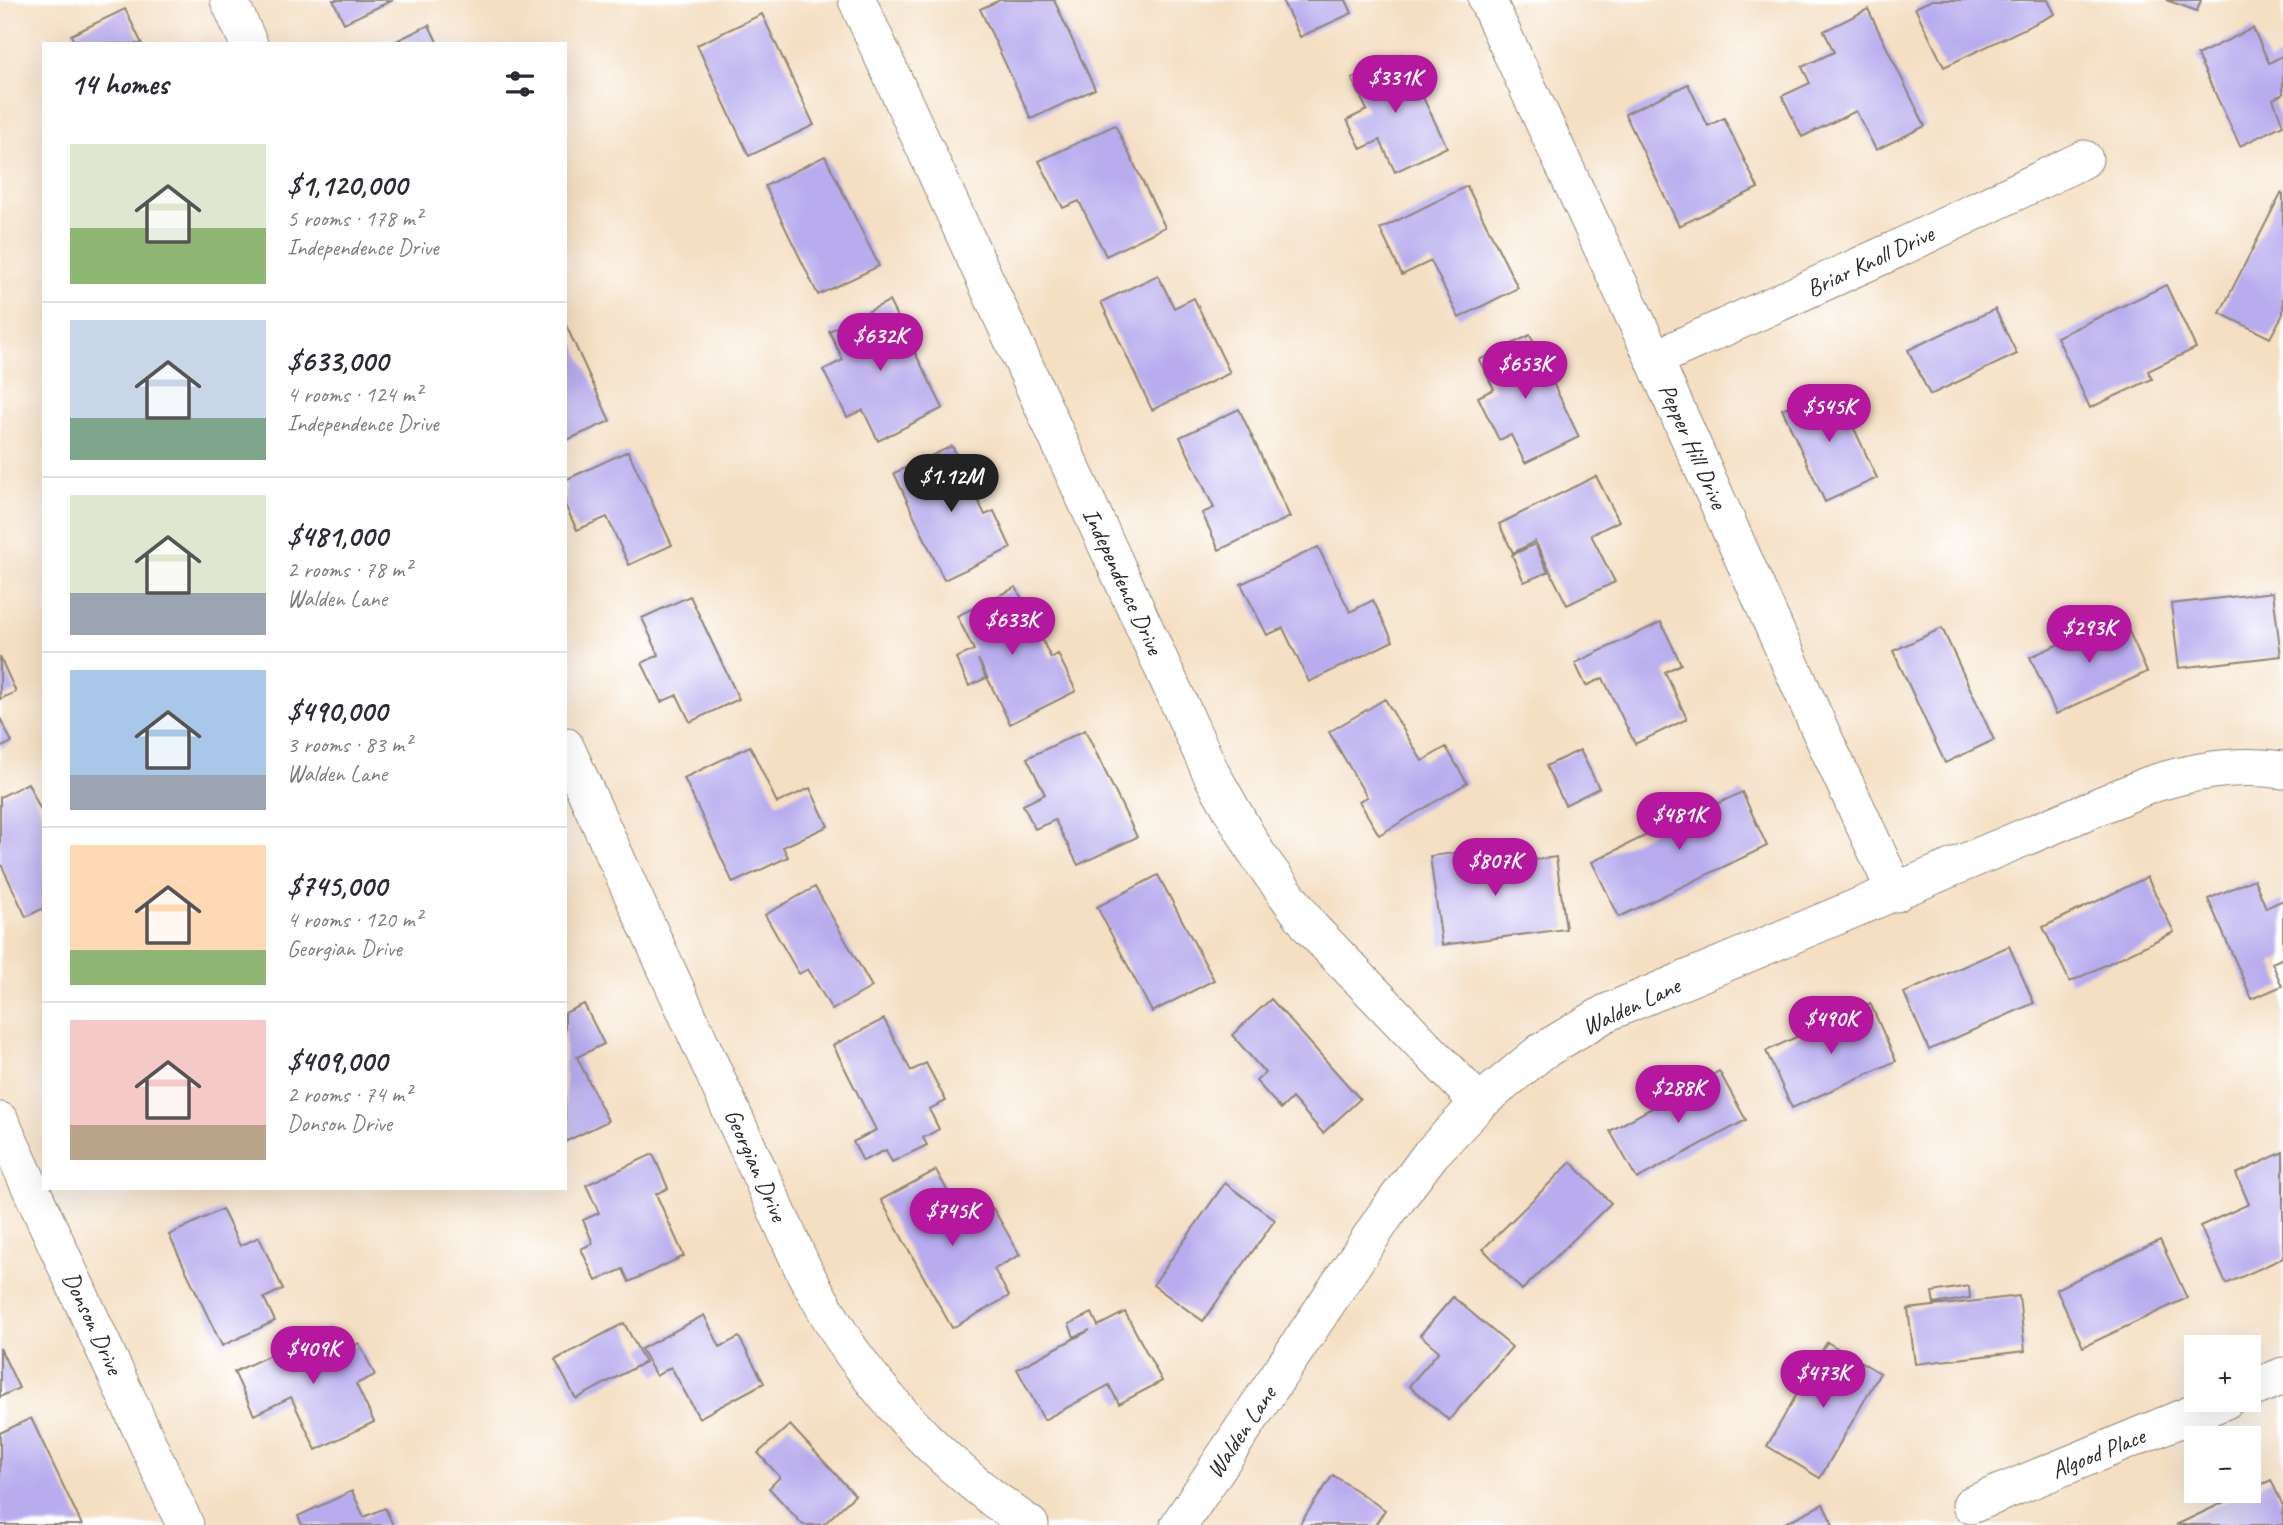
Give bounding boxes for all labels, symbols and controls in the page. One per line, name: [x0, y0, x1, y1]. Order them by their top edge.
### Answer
pin: $331K: [1346, 55, 1444, 115]
text: $331K: [1368, 63, 1422, 92]
text: 14 homes: [70, 65, 168, 103]
icon: filters: [501, 65, 539, 103]
text: $1,120,000: [287, 166, 407, 204]
icon: home: [126, 172, 210, 256]
text: 5 rooms · 178 m²: [287, 204, 422, 233]
street label: Briar Knoll Drive: [1802, 218, 1940, 304]
text: Independence Drive: [287, 233, 438, 262]
pin: $632K: [831, 314, 929, 373]
text: $632K: [853, 321, 907, 350]
text: $633,000: [287, 342, 388, 380]
pin: $653K: [1476, 342, 1574, 401]
icon: home: [126, 348, 210, 432]
text: $653K: [1498, 349, 1552, 378]
street label: Pepper Hill Drive: [1652, 379, 1735, 515]
text: 4 rooms · 124 m²: [287, 380, 422, 409]
pin: $545K: [1780, 384, 1878, 444]
text: $545K: [1803, 392, 1855, 421]
text: Independence Drive: [287, 409, 438, 438]
pin: $1.12M: [894, 454, 1008, 514]
text: $1.12M: [920, 462, 982, 491]
street label: Independence Drive: [1076, 503, 1171, 661]
text: $481,000: [287, 517, 387, 555]
icon: home: [126, 523, 210, 607]
text: 2 rooms · 78 m²: [287, 555, 411, 584]
text: Walden Lane: [287, 584, 387, 613]
pin: $633K: [963, 598, 1061, 657]
text: $633K: [985, 605, 1039, 634]
pin: $293K: [2040, 606, 2138, 665]
text: $293K: [2063, 613, 2115, 642]
text: $490,000: [287, 692, 387, 730]
icon: home: [126, 698, 210, 782]
text: 3 rooms · 83 m²: [287, 730, 411, 759]
text: Walden Lane: [287, 759, 387, 788]
pin: $481K: [1630, 792, 1728, 852]
text: $481K: [1652, 800, 1706, 829]
pin: $807K: [1446, 838, 1544, 898]
text: $807K: [1469, 846, 1522, 875]
text: $745,000: [287, 867, 387, 905]
icon: home: [126, 873, 210, 957]
text: 4 rooms · 120 m²: [287, 905, 422, 934]
text: Georgian Drive: [287, 934, 402, 963]
street label: Walden Lane: [1577, 969, 1687, 1042]
pin: $490K: [1782, 996, 1880, 1056]
text: $490K: [1805, 1004, 1857, 1033]
text: $409,000: [287, 1042, 387, 1080]
icon: home: [126, 1048, 210, 1132]
pin: $288K: [1629, 1066, 1727, 1125]
text: $288K: [1651, 1073, 1705, 1102]
text: 2 rooms · 74 m²: [287, 1080, 411, 1109]
street label: Georgian Drive: [718, 1104, 795, 1228]
text: Donson Drive: [287, 1109, 392, 1138]
pin: $745K: [903, 1188, 1001, 1248]
text: $745K: [926, 1196, 978, 1225]
street label: Donson Drive: [56, 1267, 131, 1381]
pin: $409K: [264, 1326, 362, 1386]
text: $409K: [287, 1334, 339, 1363]
map controls: [2184, 1335, 2261, 1503]
button: +: [2184, 1335, 2261, 1412]
pin: $473K: [1774, 1350, 1872, 1410]
text: $473K: [1797, 1358, 1850, 1387]
street label: Walden Lane: [1199, 1379, 1284, 1484]
street label: Algood Place: [2047, 1420, 2151, 1485]
button: −: [2184, 1426, 2261, 1503]

